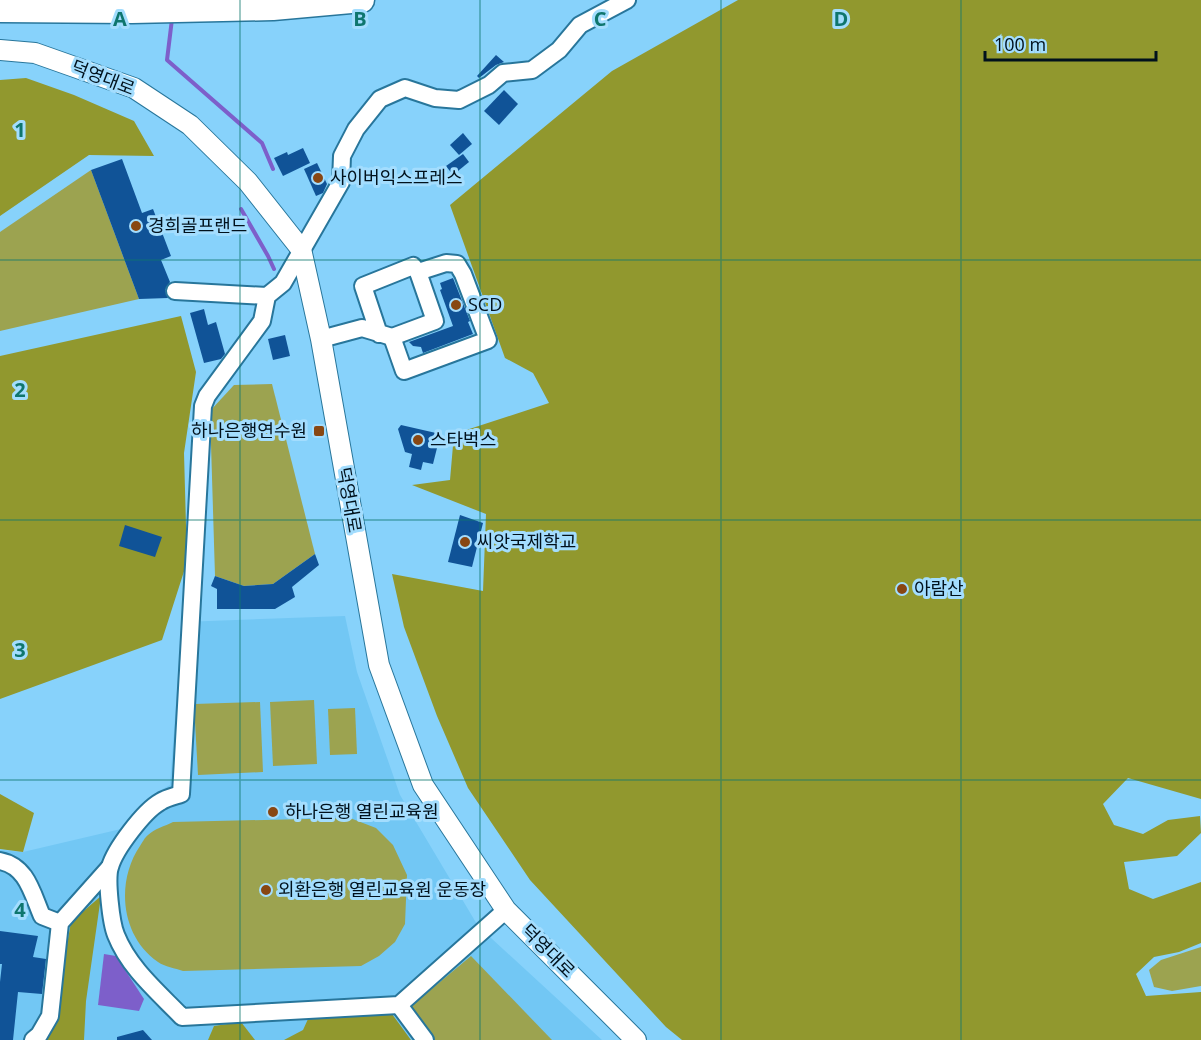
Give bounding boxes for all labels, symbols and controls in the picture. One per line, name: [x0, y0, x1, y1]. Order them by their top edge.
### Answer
text: A: [113, 5, 127, 32]
text: B: [353, 5, 367, 32]
text: C: [594, 5, 607, 32]
text: D: [834, 5, 848, 32]
scale bar: [985, 24, 1156, 62]
text: 100 m: [994, 32, 1046, 56]
street label: 덕영대로: [68, 54, 139, 100]
text: 1: [14, 116, 26, 143]
place label: 사이버익스프레스: [330, 165, 462, 189]
marker: 사이버익스프레스: [311, 171, 325, 185]
place label: 경희골프랜드: [148, 213, 247, 237]
marker: 경희골프랜드: [129, 219, 143, 233]
place label: SCD: [468, 292, 502, 316]
marker: SCD: [449, 298, 463, 312]
text: 2: [14, 376, 26, 403]
place label: 하나은행연수원: [191, 418, 307, 442]
marker: 하나은행연수원: [312, 424, 326, 438]
place label: 스타벅스: [430, 427, 496, 451]
marker: 스타벅스: [411, 433, 425, 447]
street label: 덕영대로: [332, 465, 368, 535]
place label: 씨앗국제학교: [477, 529, 576, 553]
marker: 씨앗국제학교: [458, 535, 472, 549]
place label: 아람산: [914, 576, 964, 600]
marker: 아람산: [895, 582, 909, 596]
text: 3: [14, 636, 26, 663]
place label: 하나은행 열린교육원: [285, 799, 439, 823]
marker: 하나은행 열린교육원: [266, 805, 280, 819]
place label: 외환은행 열린교육원 운동장: [278, 877, 486, 901]
marker: 외환은행 열린교육원 운동장: [259, 883, 273, 897]
text: 4: [14, 896, 26, 923]
street label: 덕영대로: [517, 918, 581, 982]

